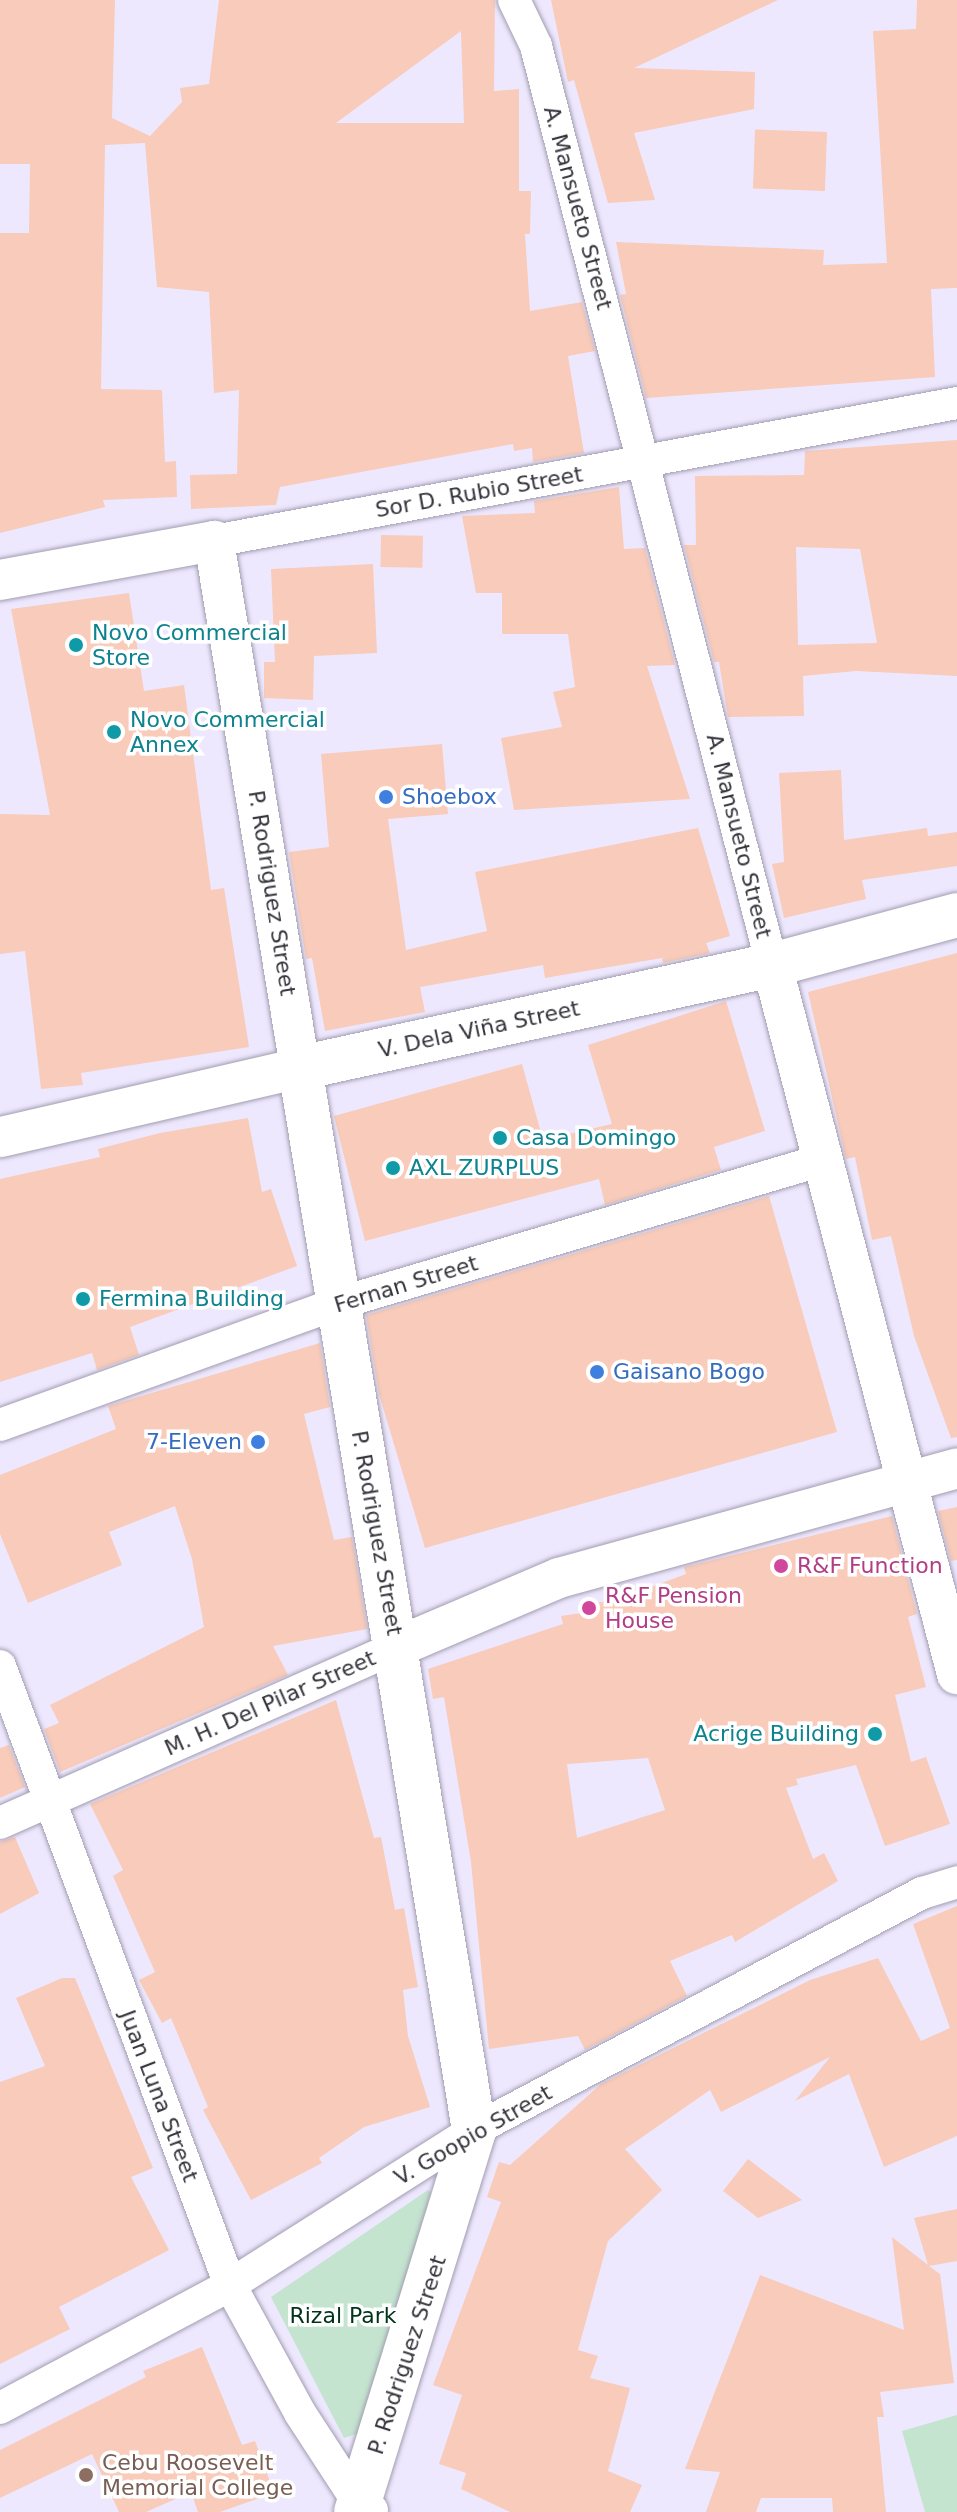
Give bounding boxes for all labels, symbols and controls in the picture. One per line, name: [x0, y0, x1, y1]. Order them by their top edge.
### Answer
street label: A. Mansueto Street: [538, 103, 618, 313]
street label: Sor D. Rubio Street: [373, 461, 585, 523]
place label: Novo Commercial Store: [92, 619, 287, 670]
marker: Novo Commercial Store: [67, 636, 85, 654]
place label: Novo Commercial Annex: [130, 706, 325, 758]
marker: Novo Commercial Annex: [105, 723, 123, 741]
street label: A. Mansueto Street: [701, 731, 777, 941]
place label: Shoebox: [402, 784, 497, 810]
street label: P. Rodriguez Street: [243, 788, 301, 998]
marker: Shoebox: [377, 788, 395, 806]
street label: V. Dela Viña Street: [376, 995, 582, 1063]
place label: Casa Domingo: [516, 1125, 676, 1151]
marker: Casa Domingo: [491, 1129, 509, 1147]
place label: AXL ZURPLUS: [409, 1155, 559, 1181]
marker: AXL ZURPLUS: [384, 1159, 402, 1177]
street label: Fernan Street: [331, 1250, 481, 1318]
place label: Fermina Building: [99, 1286, 284, 1312]
marker: Fermina Building: [74, 1290, 92, 1308]
place label: Gaisano Bogo: [613, 1359, 765, 1385]
marker: Gaisano Bogo: [588, 1363, 606, 1381]
place label: 7-Eleven: [146, 1429, 242, 1455]
street label: P. Rodriguez Street: [346, 1429, 408, 1637]
marker: 7-Eleven: [249, 1433, 267, 1451]
place label: R&F Function: [797, 1553, 943, 1579]
marker: R&F Function: [772, 1557, 790, 1575]
place label: R&F Pension House: [605, 1582, 742, 1634]
marker: R&F Pension House: [580, 1599, 598, 1617]
street label: M. H. Del Pilar Street: [160, 1645, 380, 1761]
place label: Acrige Building: [693, 1721, 859, 1747]
marker: Acrige Building: [866, 1725, 884, 1743]
street label: Juan Luna Street: [114, 2006, 204, 2186]
street label: V. Goopio Street: [390, 2079, 556, 2191]
street label: P. Rodriguez Street: [362, 2252, 452, 2458]
park label: Rizal Park: [289, 2303, 397, 2329]
place label: Cebu Roosevelt Memorial College: [102, 2449, 293, 2500]
marker: Cebu Roosevelt Memorial College: [77, 2466, 95, 2484]

